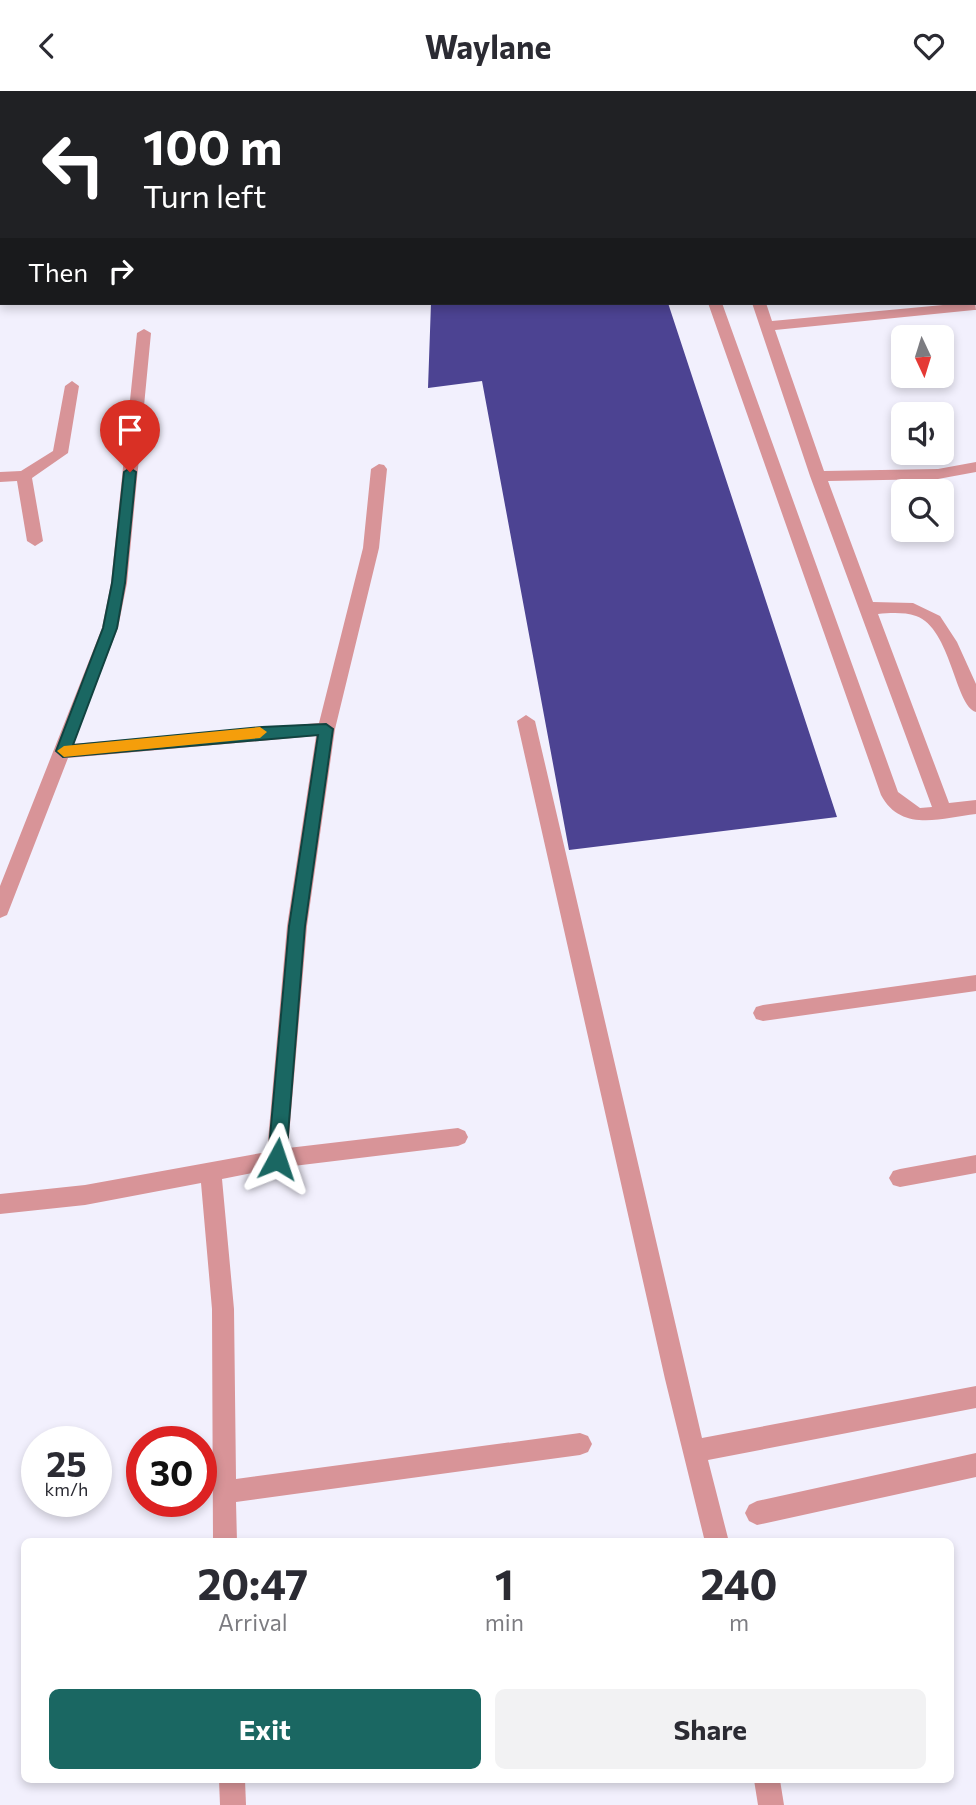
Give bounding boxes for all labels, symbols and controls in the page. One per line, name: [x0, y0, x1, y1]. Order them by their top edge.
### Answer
text: Waylane: [425, 26, 551, 66]
icon: back: [28, 27, 66, 65]
icon: heart: [910, 27, 948, 65]
text: 100 m: [143, 115, 282, 175]
icon: left: [28, 119, 119, 210]
text: Turn left: [143, 175, 267, 215]
icon: right: [102, 252, 140, 290]
text: Then: [28, 256, 88, 287]
north arrow: [891, 325, 954, 389]
map controls: [891, 325, 954, 542]
pin: [100, 400, 160, 472]
button: sound: [891, 402, 954, 465]
icon: arrive: [111, 411, 149, 449]
button: search: [891, 479, 954, 542]
position arrow: [240, 1122, 314, 1196]
speed limit sign: 30: [126, 1426, 217, 1517]
text: 25: [46, 1441, 87, 1484]
text: km/h: [45, 1478, 88, 1500]
text: 20:47: [198, 1557, 308, 1609]
text: 1: [495, 1557, 514, 1609]
text: 240: [700, 1557, 777, 1609]
text: Arrival: [218, 1608, 288, 1636]
text: min: [485, 1608, 524, 1636]
text: m: [729, 1608, 749, 1636]
button: Exit: [49, 1689, 481, 1769]
button: Share: [495, 1689, 926, 1769]

